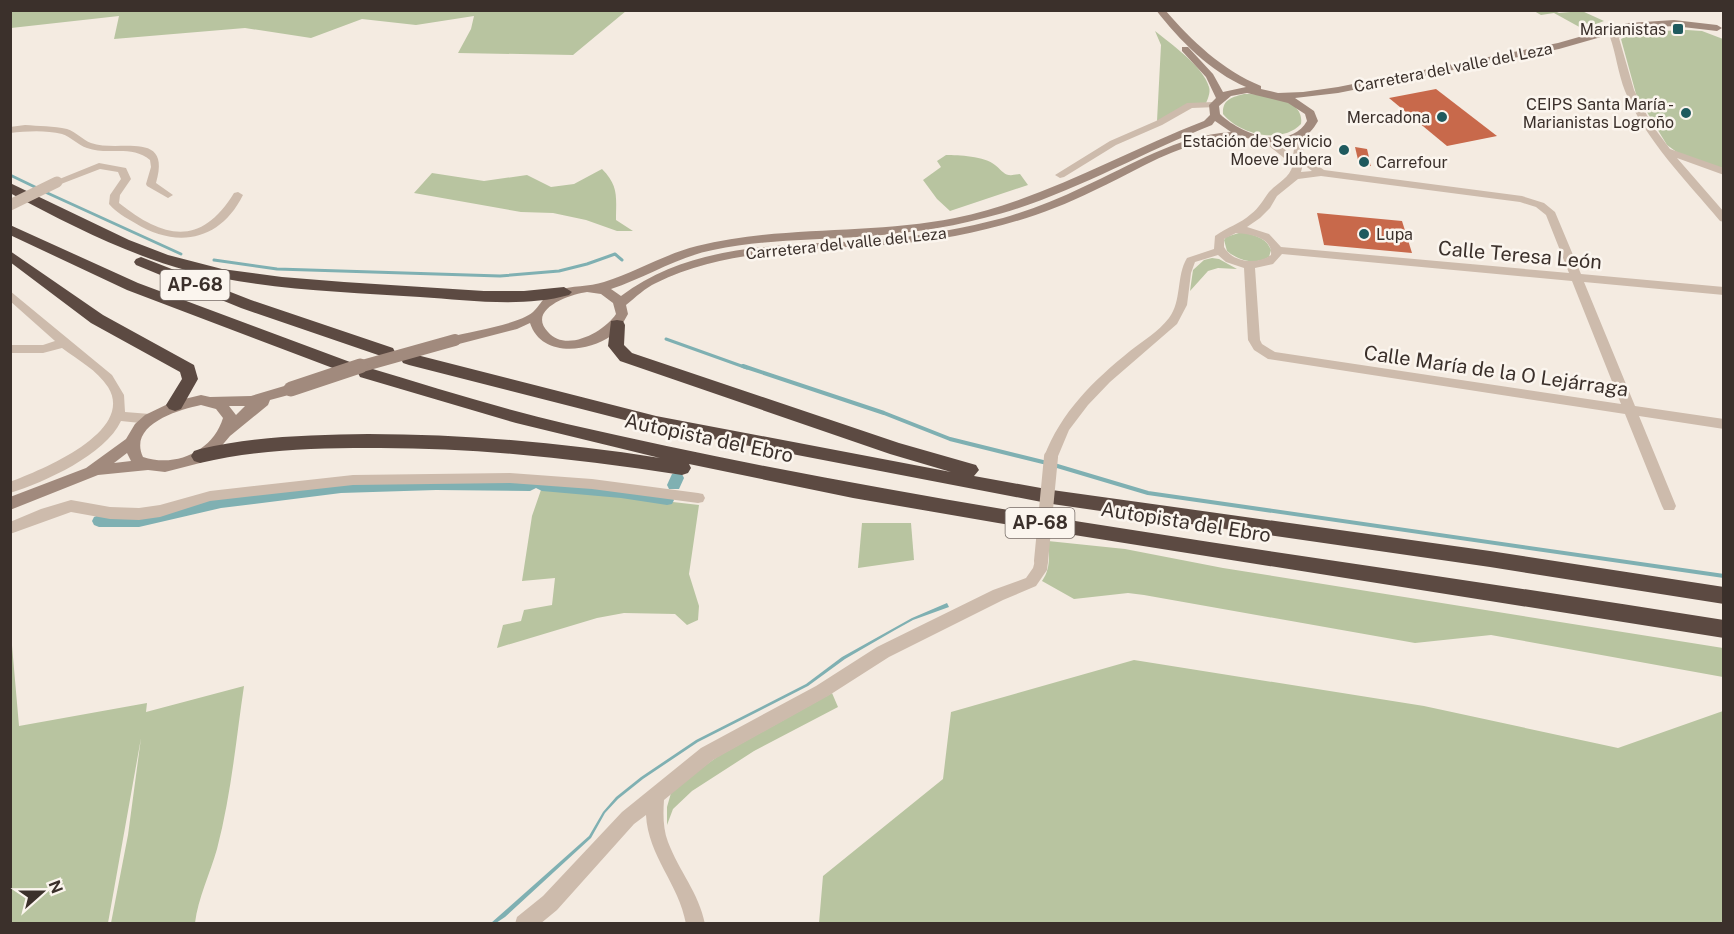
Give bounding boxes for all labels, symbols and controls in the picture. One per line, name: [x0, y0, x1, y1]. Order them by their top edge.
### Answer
place label: Marianistas: [1580, 20, 1666, 39]
marker: Marianistas: [1671, 22, 1685, 36]
street label: Carretera del valle del Leza: [1352, 39, 1554, 96]
place label: CEIPS Santa María - Marianistas Logroño: [1523, 95, 1674, 132]
marker: CEIPS Santa María - Marianistas Logroño: [1679, 106, 1693, 120]
place label: Mercadona: [1347, 108, 1430, 127]
marker: Mercadona: [1435, 110, 1449, 124]
place label: Estación de Servicio Moeve Jubera: [1183, 132, 1332, 169]
marker: Estación de Servicio Moeve Jubera: [1337, 143, 1351, 157]
place label: Carrefour: [1376, 153, 1448, 172]
marker: Carrefour: [1357, 155, 1371, 169]
street label: Carretera del valle del Leza: [745, 224, 947, 263]
place label: Lupa: [1376, 225, 1413, 244]
marker: Lupa: [1357, 227, 1371, 241]
street label: Calle Teresa León: [1437, 236, 1603, 274]
road number: AP-68: [160, 270, 230, 300]
street label: Calle María de la O Lejárraga: [1362, 341, 1630, 401]
street label: Autopista del Ebro: [622, 408, 796, 468]
street label: Autopista del Ebro: [1099, 497, 1273, 547]
road number: AP-68: [1006, 508, 1074, 538]
north arrow: [12, 862, 72, 922]
text: N: [44, 878, 67, 896]

